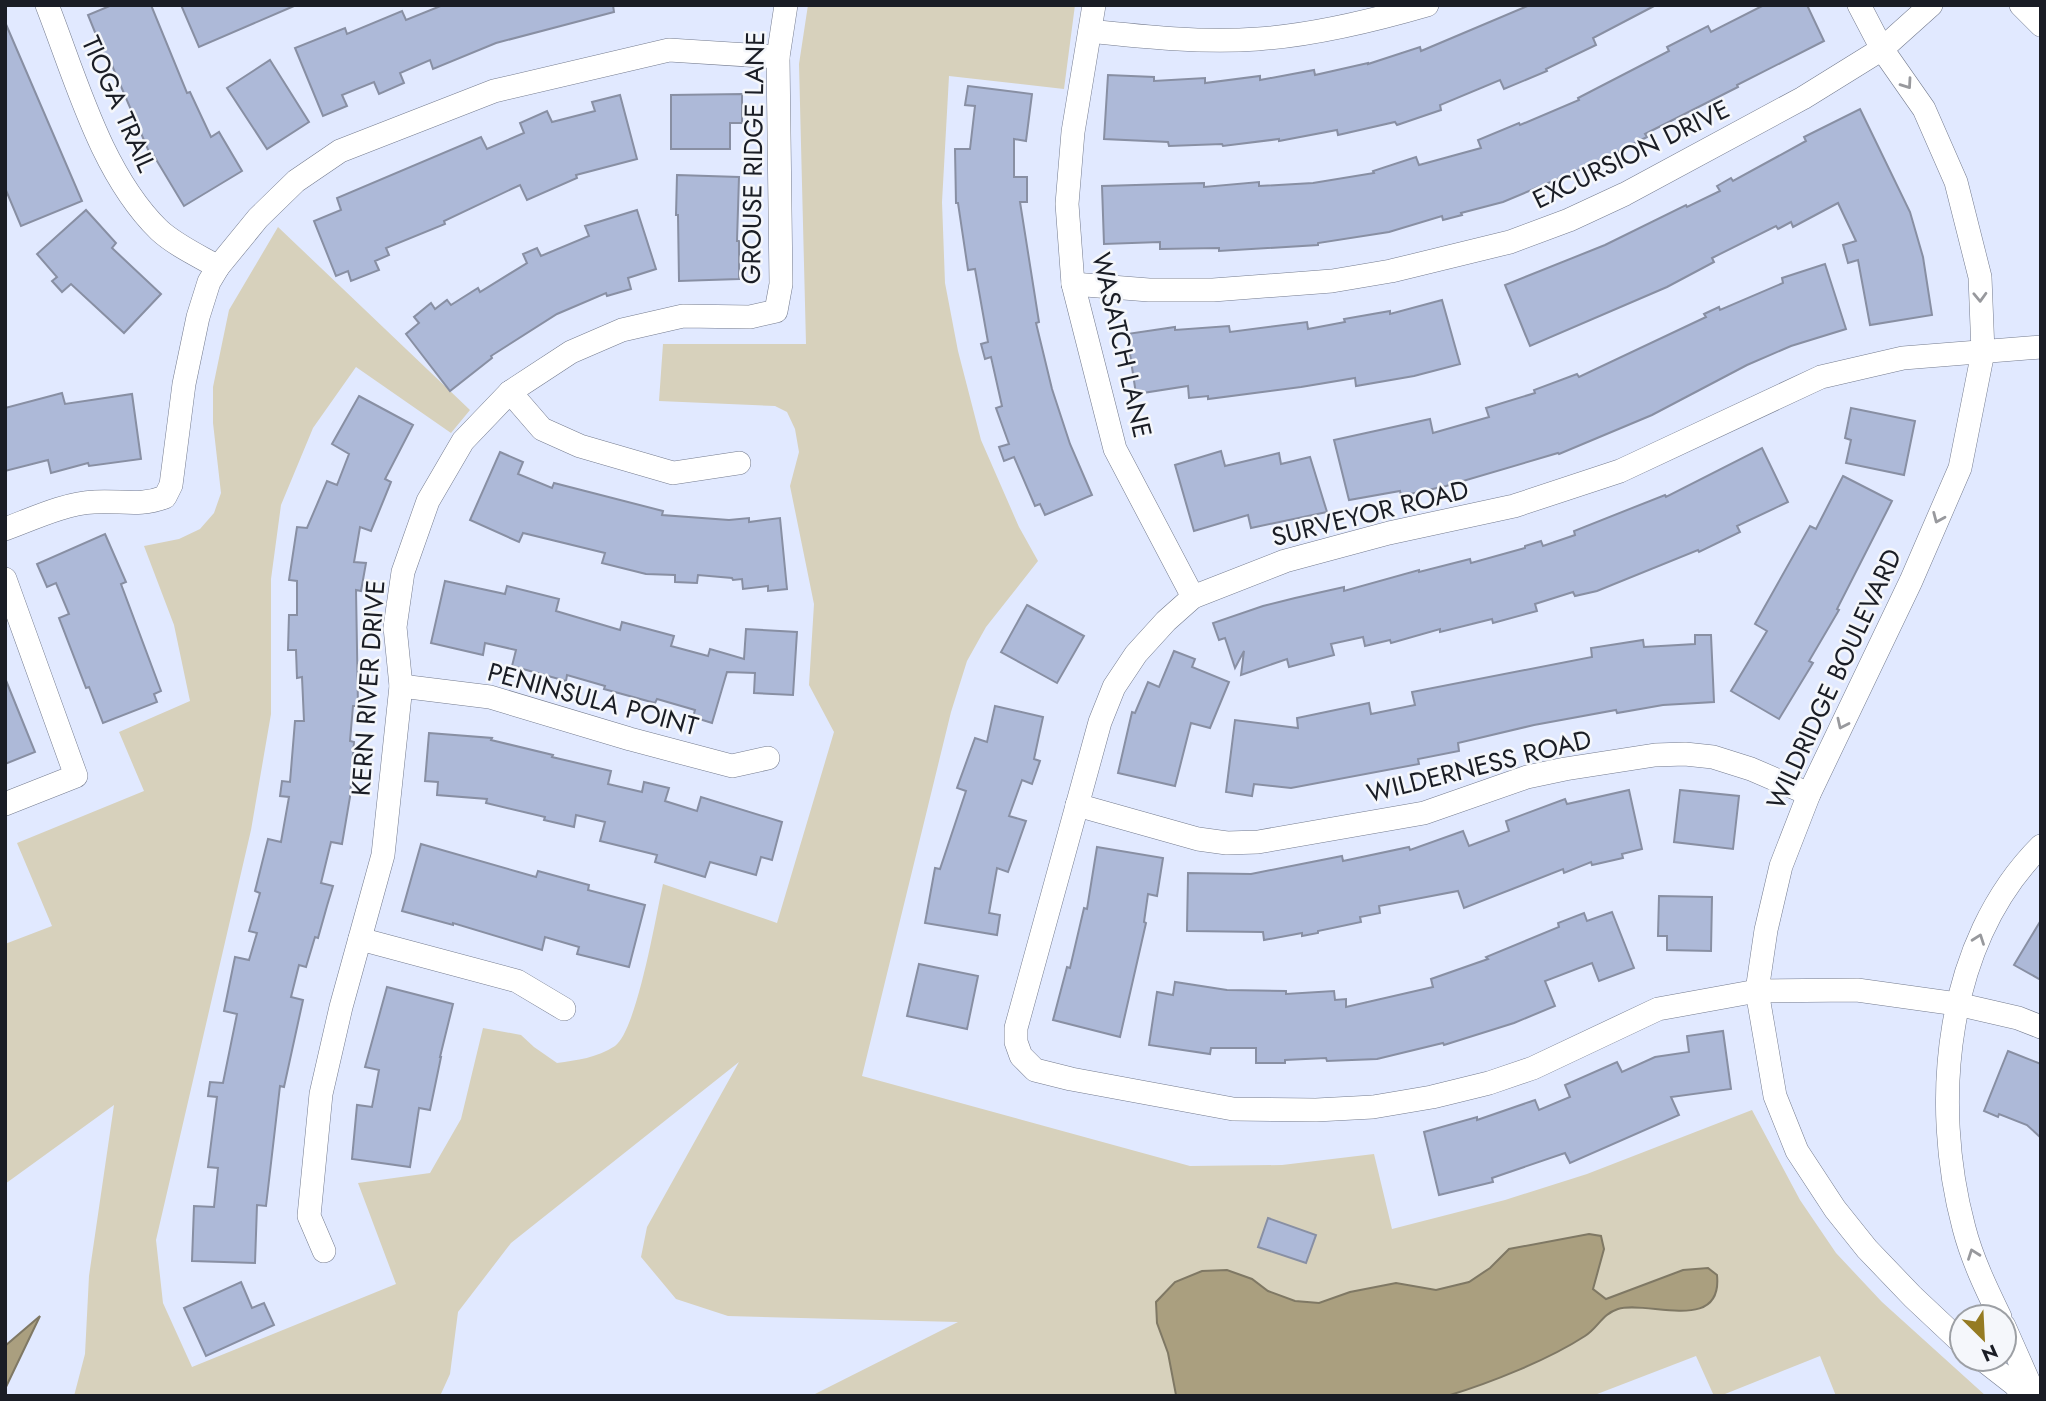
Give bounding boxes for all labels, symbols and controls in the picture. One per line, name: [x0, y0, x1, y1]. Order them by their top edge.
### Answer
street label: TIOGA TRAIL: [72, 30, 166, 178]
street label: GROUSE RIDGE LANE: [732, 31, 774, 285]
one-way arrow: [1899, 76, 1911, 89]
street label: EXCURSION DRIVE: [1526, 90, 1736, 218]
street label: WASATCH LANE: [1082, 249, 1162, 441]
one-way arrow: [1973, 292, 1988, 303]
street label: SURVEYOR ROAD: [1267, 470, 1473, 556]
one-way arrow: [1933, 511, 1947, 523]
street label: WILDRIDGE BOULEVARD: [1757, 542, 1911, 816]
street label: KERN RIVER DRIVE: [342, 579, 394, 797]
street label: PENINSULA POINT: [483, 653, 703, 745]
one-way arrow: [1836, 717, 1850, 729]
street label: WILDERNESS ROAD: [1363, 720, 1595, 812]
one-way arrow: [1971, 934, 1985, 946]
one-way arrow: [1967, 1249, 1981, 1261]
north arrow: [1948, 1303, 2018, 1373]
text: N: [1977, 1338, 2002, 1368]

